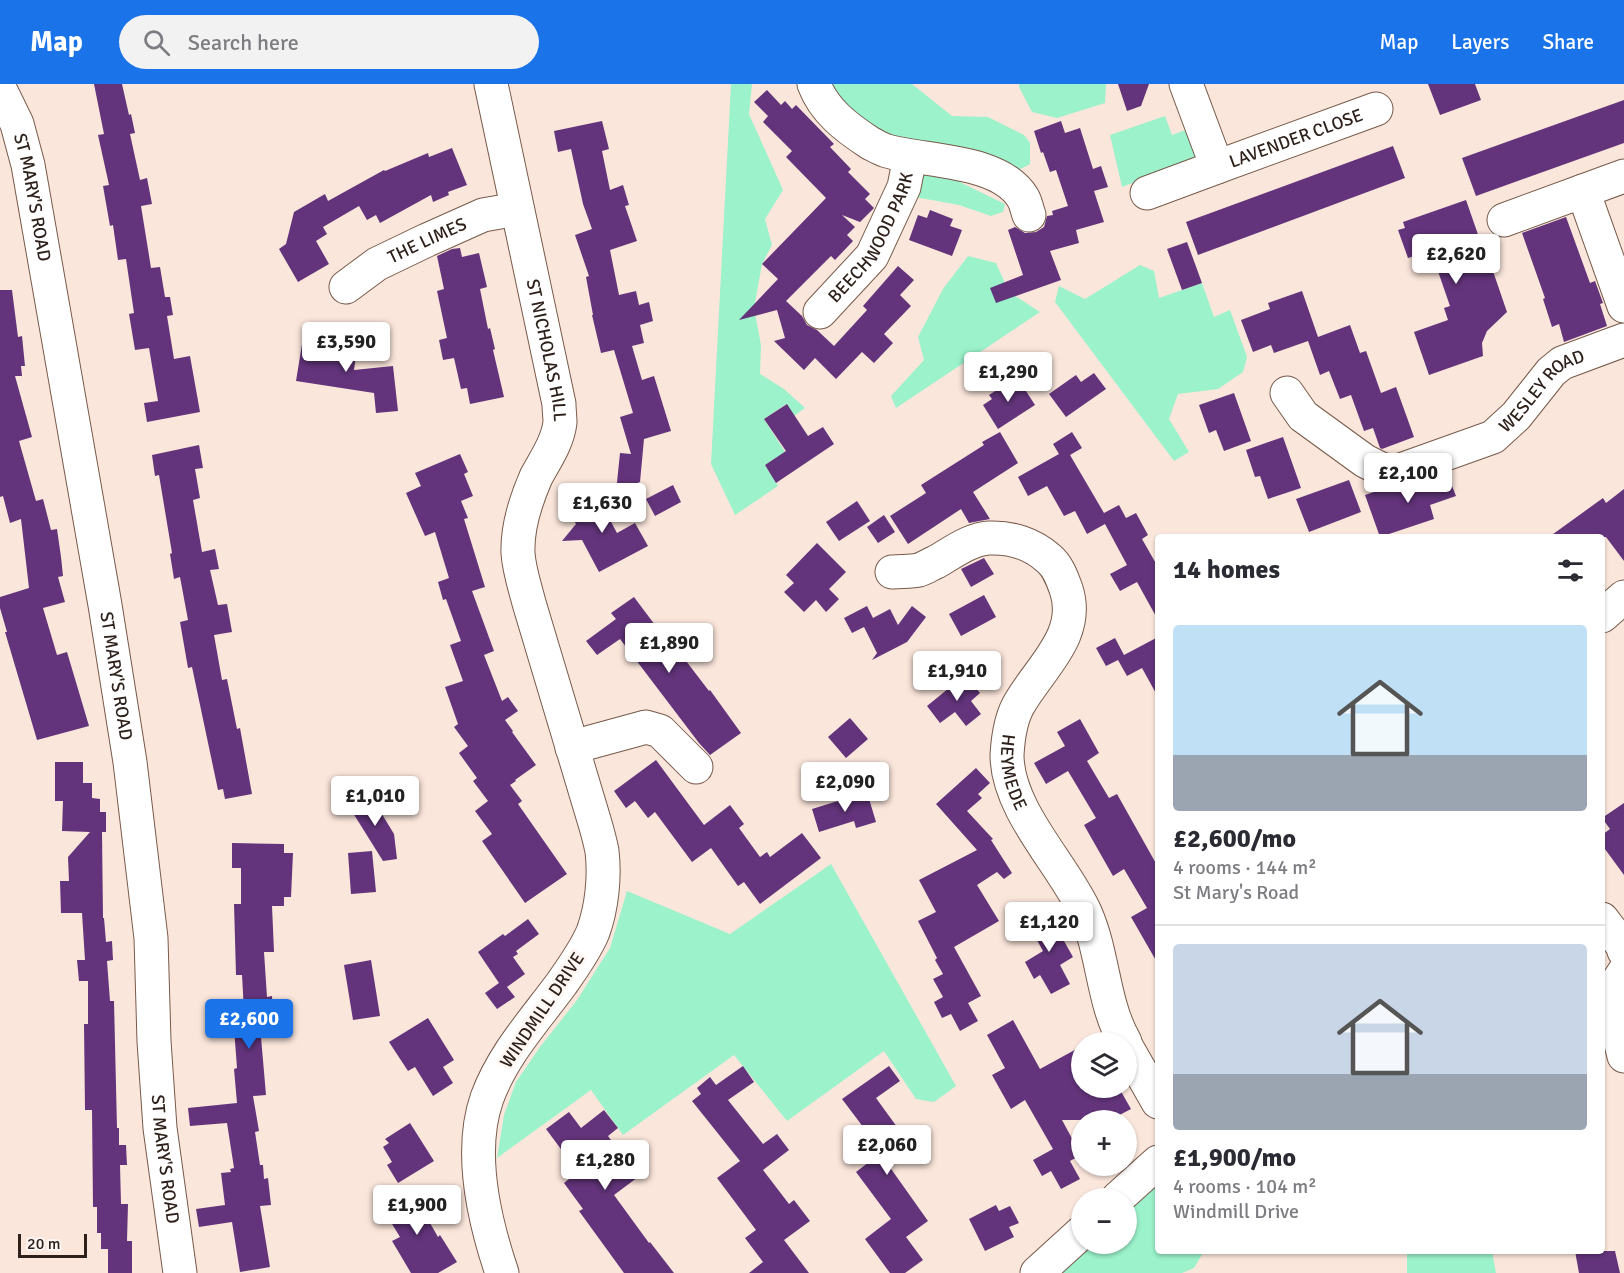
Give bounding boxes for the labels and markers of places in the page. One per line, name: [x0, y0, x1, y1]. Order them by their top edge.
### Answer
pin: £2,620: [1407, 234, 1505, 285]
pin: £3,590: [297, 322, 395, 373]
pin: £1,290: [959, 352, 1057, 403]
pin: £2,100: [1359, 453, 1457, 504]
pin: £1,630: [553, 483, 651, 534]
pin: £1,890: [620, 623, 718, 674]
pin: £1,910: [908, 651, 1006, 702]
pin: £2,090: [796, 762, 894, 813]
pin: £1,010: [326, 776, 424, 827]
pin: £1,120: [1000, 902, 1098, 953]
pin: £2,600: [200, 999, 298, 1050]
pin: £2,060: [838, 1125, 936, 1176]
pin: £1,280: [556, 1140, 654, 1191]
pin: £1,900: [368, 1185, 466, 1236]

